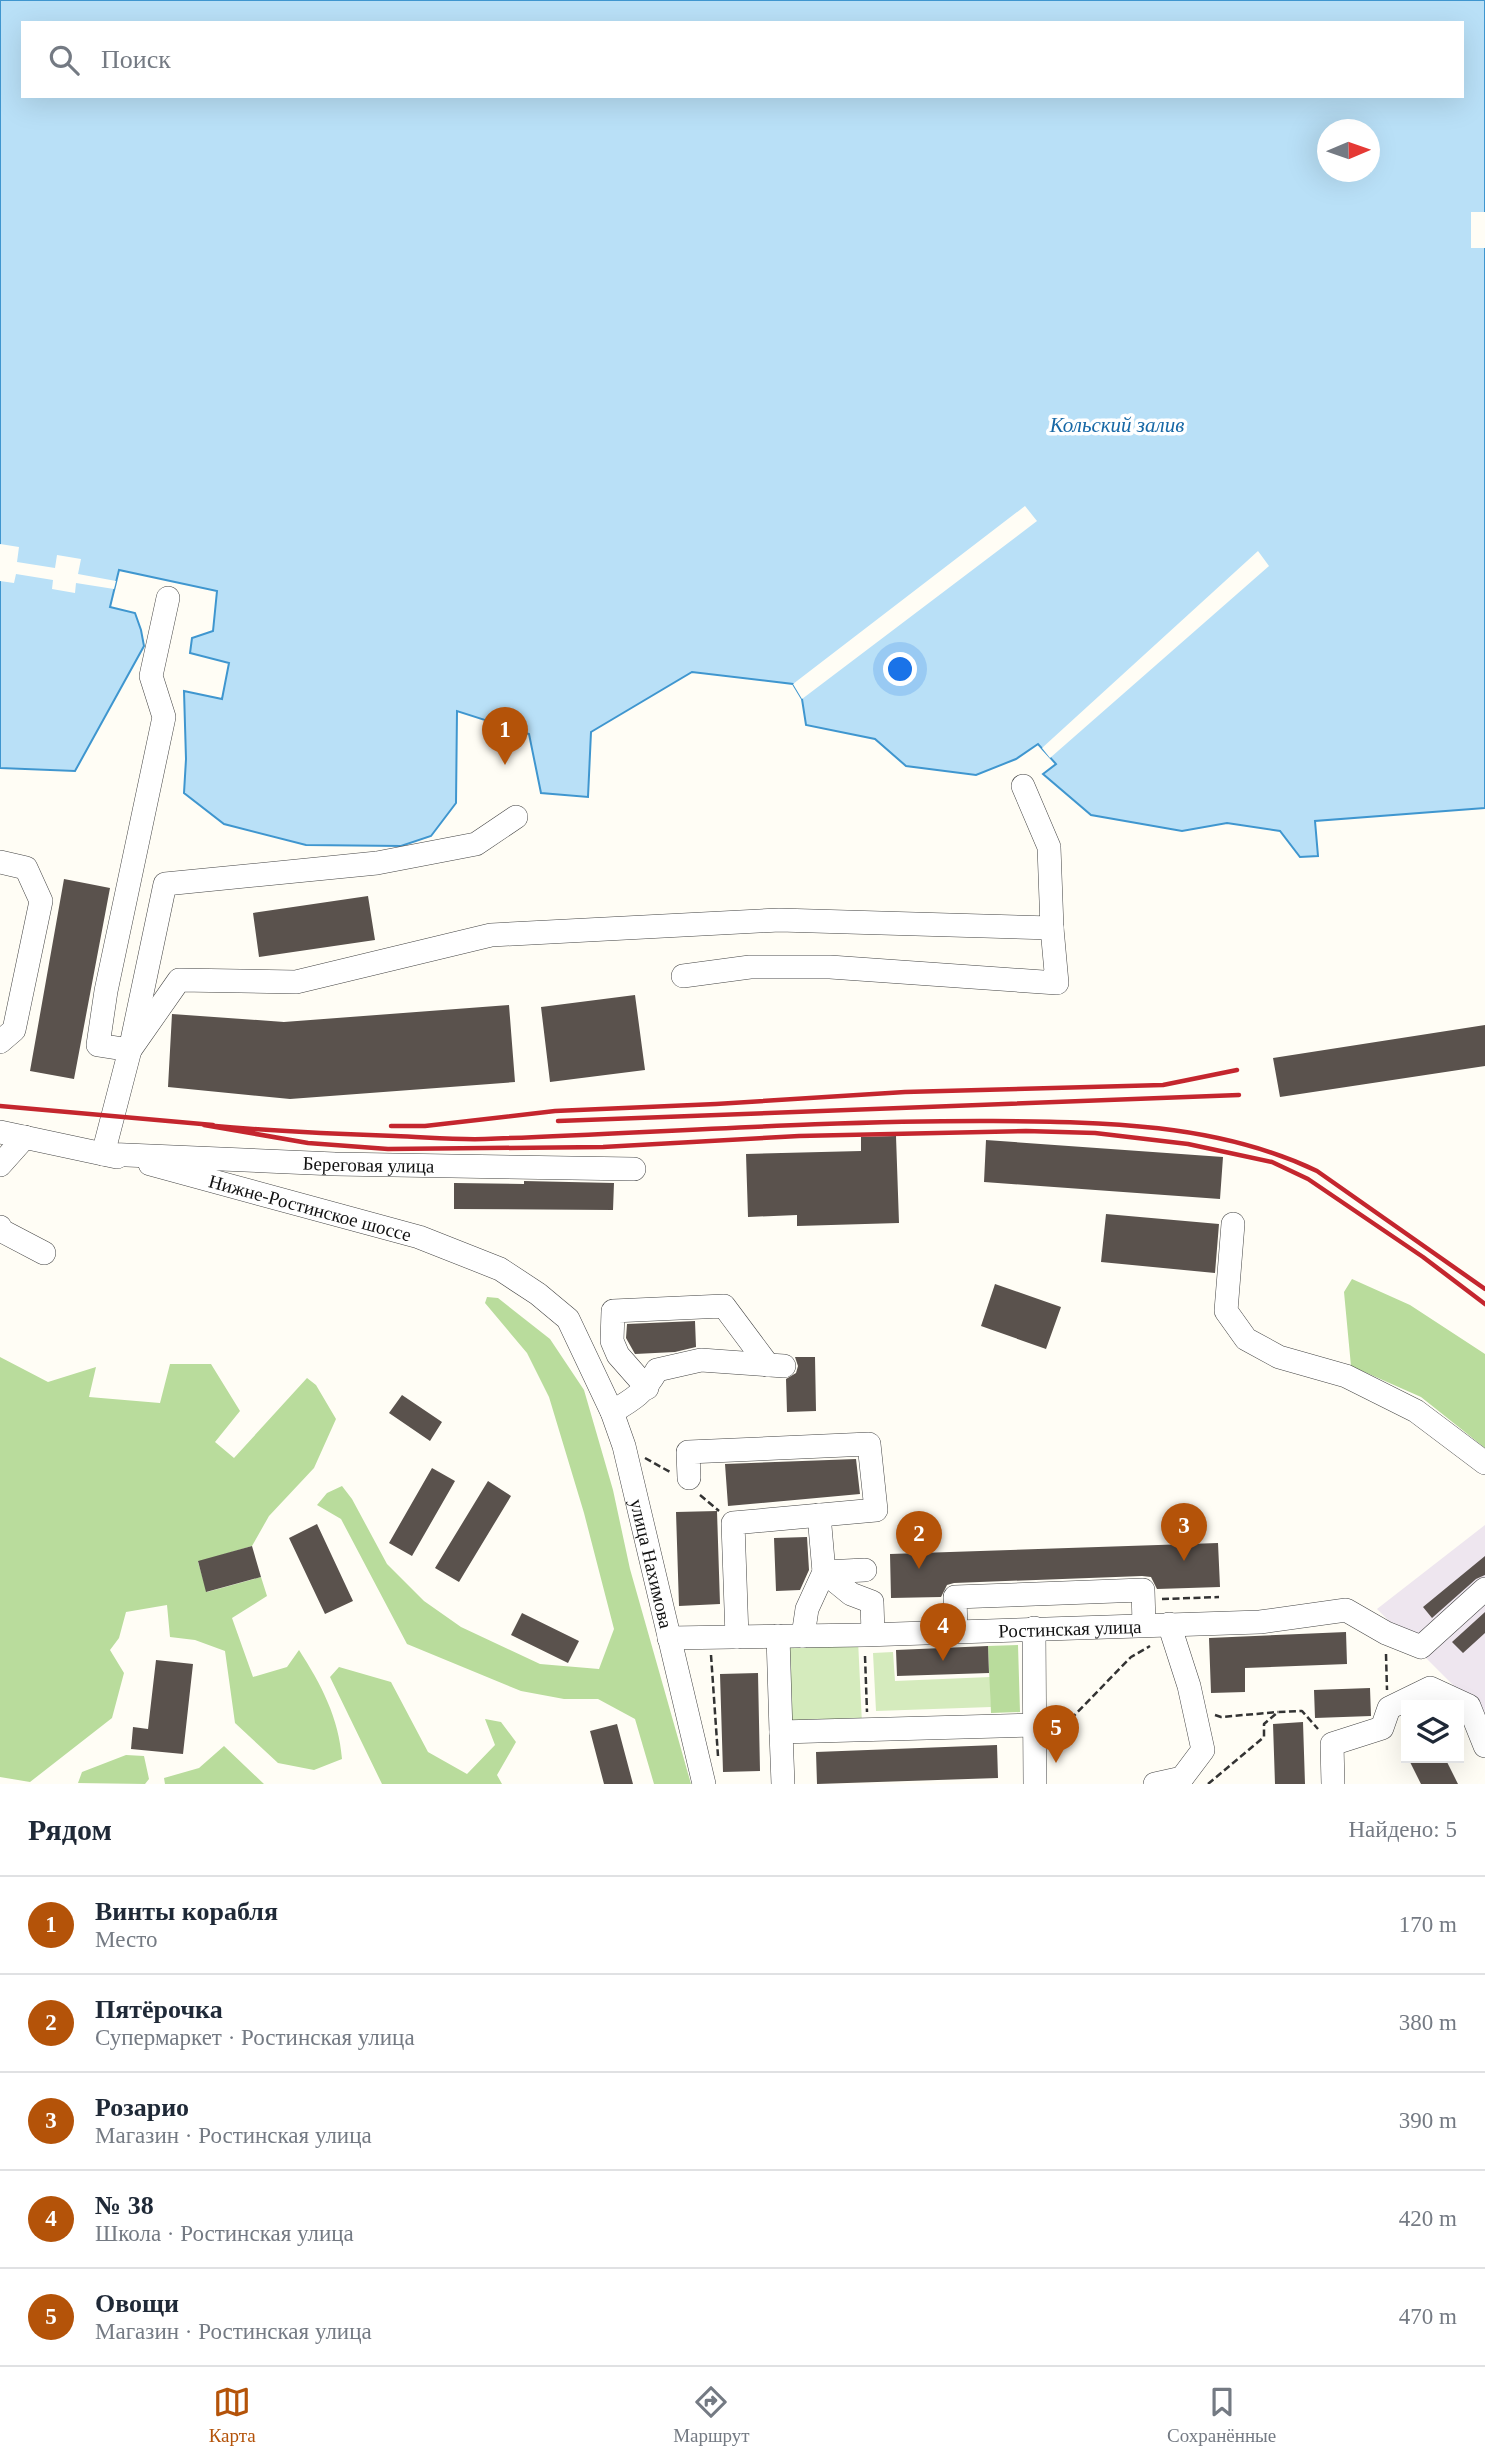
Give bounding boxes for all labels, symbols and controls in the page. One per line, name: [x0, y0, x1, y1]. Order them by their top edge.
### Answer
search box: [21, 21, 1464, 98]
icon: search: [45, 41, 83, 79]
text: Поиск: [101, 45, 171, 74]
north arrow: [1317, 119, 1380, 182]
water label: Кольский залив: [1049, 413, 1184, 437]
your location: [883, 652, 917, 686]
pin: 1: [482, 707, 528, 765]
street label: Береговая улица: [302, 1152, 435, 1176]
street label: Нижне-Ростинское шоссе: [207, 1170, 414, 1245]
street label: улица Нахимова: [626, 1497, 677, 1631]
pin: 3: [1161, 1503, 1207, 1561]
pin: 2: [896, 1511, 942, 1569]
pin: 4: [920, 1603, 966, 1661]
street label: Ростинская улица: [998, 1615, 1142, 1641]
map controls: [1401, 1700, 1464, 1763]
button: layers: [1401, 1700, 1464, 1763]
pin: 5: [1033, 1705, 1079, 1763]
text: Рядом: [28, 1813, 112, 1846]
text: Найдено: 5: [1349, 1817, 1457, 1842]
text: Винты корабля: [95, 1897, 278, 1926]
text: 1: [45, 1912, 57, 1937]
text: 170 m: [1399, 1912, 1457, 1937]
text: Место: [95, 1927, 157, 1952]
text: Пятёрочка: [95, 1995, 223, 2024]
text: 2: [45, 2010, 57, 2035]
text: 380 m: [1399, 2010, 1457, 2035]
text: Супермаркет · Ростинская улица: [95, 2025, 415, 2050]
text: Розарио: [95, 2093, 189, 2122]
text: 3: [45, 2108, 57, 2133]
text: 390 m: [1399, 2108, 1457, 2133]
text: Магазин · Ростинская улица: [95, 2123, 372, 2148]
text: № 38: [95, 2191, 154, 2220]
text: 4: [45, 2206, 57, 2231]
text: 420 m: [1399, 2206, 1457, 2231]
text: Школа · Ростинская улица: [95, 2221, 354, 2246]
text: Овощи: [95, 2289, 179, 2318]
text: 5: [45, 2304, 57, 2329]
text: 470 m: [1399, 2304, 1457, 2329]
text: Магазин · Ростинская улица: [95, 2319, 372, 2344]
tab: Карта: [209, 2383, 256, 2447]
tab: Маршрут: [673, 2383, 750, 2447]
tab: Сохранённые: [1167, 2383, 1276, 2447]

